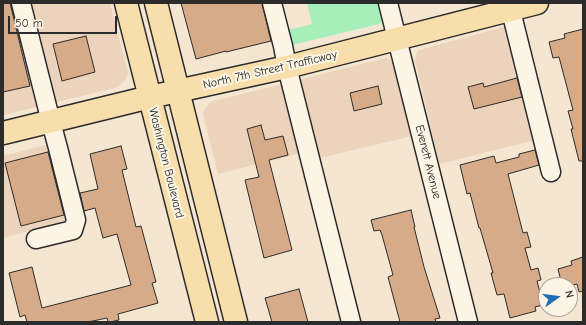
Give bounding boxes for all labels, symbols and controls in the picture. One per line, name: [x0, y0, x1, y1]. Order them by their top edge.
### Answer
scale bar: [10, 8, 119, 34]
text: 50 m: [15, 16, 43, 30]
street label: North 7th Street Trafficway: [202, 48, 338, 92]
street label: Washington Boulevard: [145, 106, 187, 220]
street label: Everett Avenue: [412, 123, 444, 201]
north arrow: [538, 277, 578, 317]
text: N: [562, 289, 576, 299]

